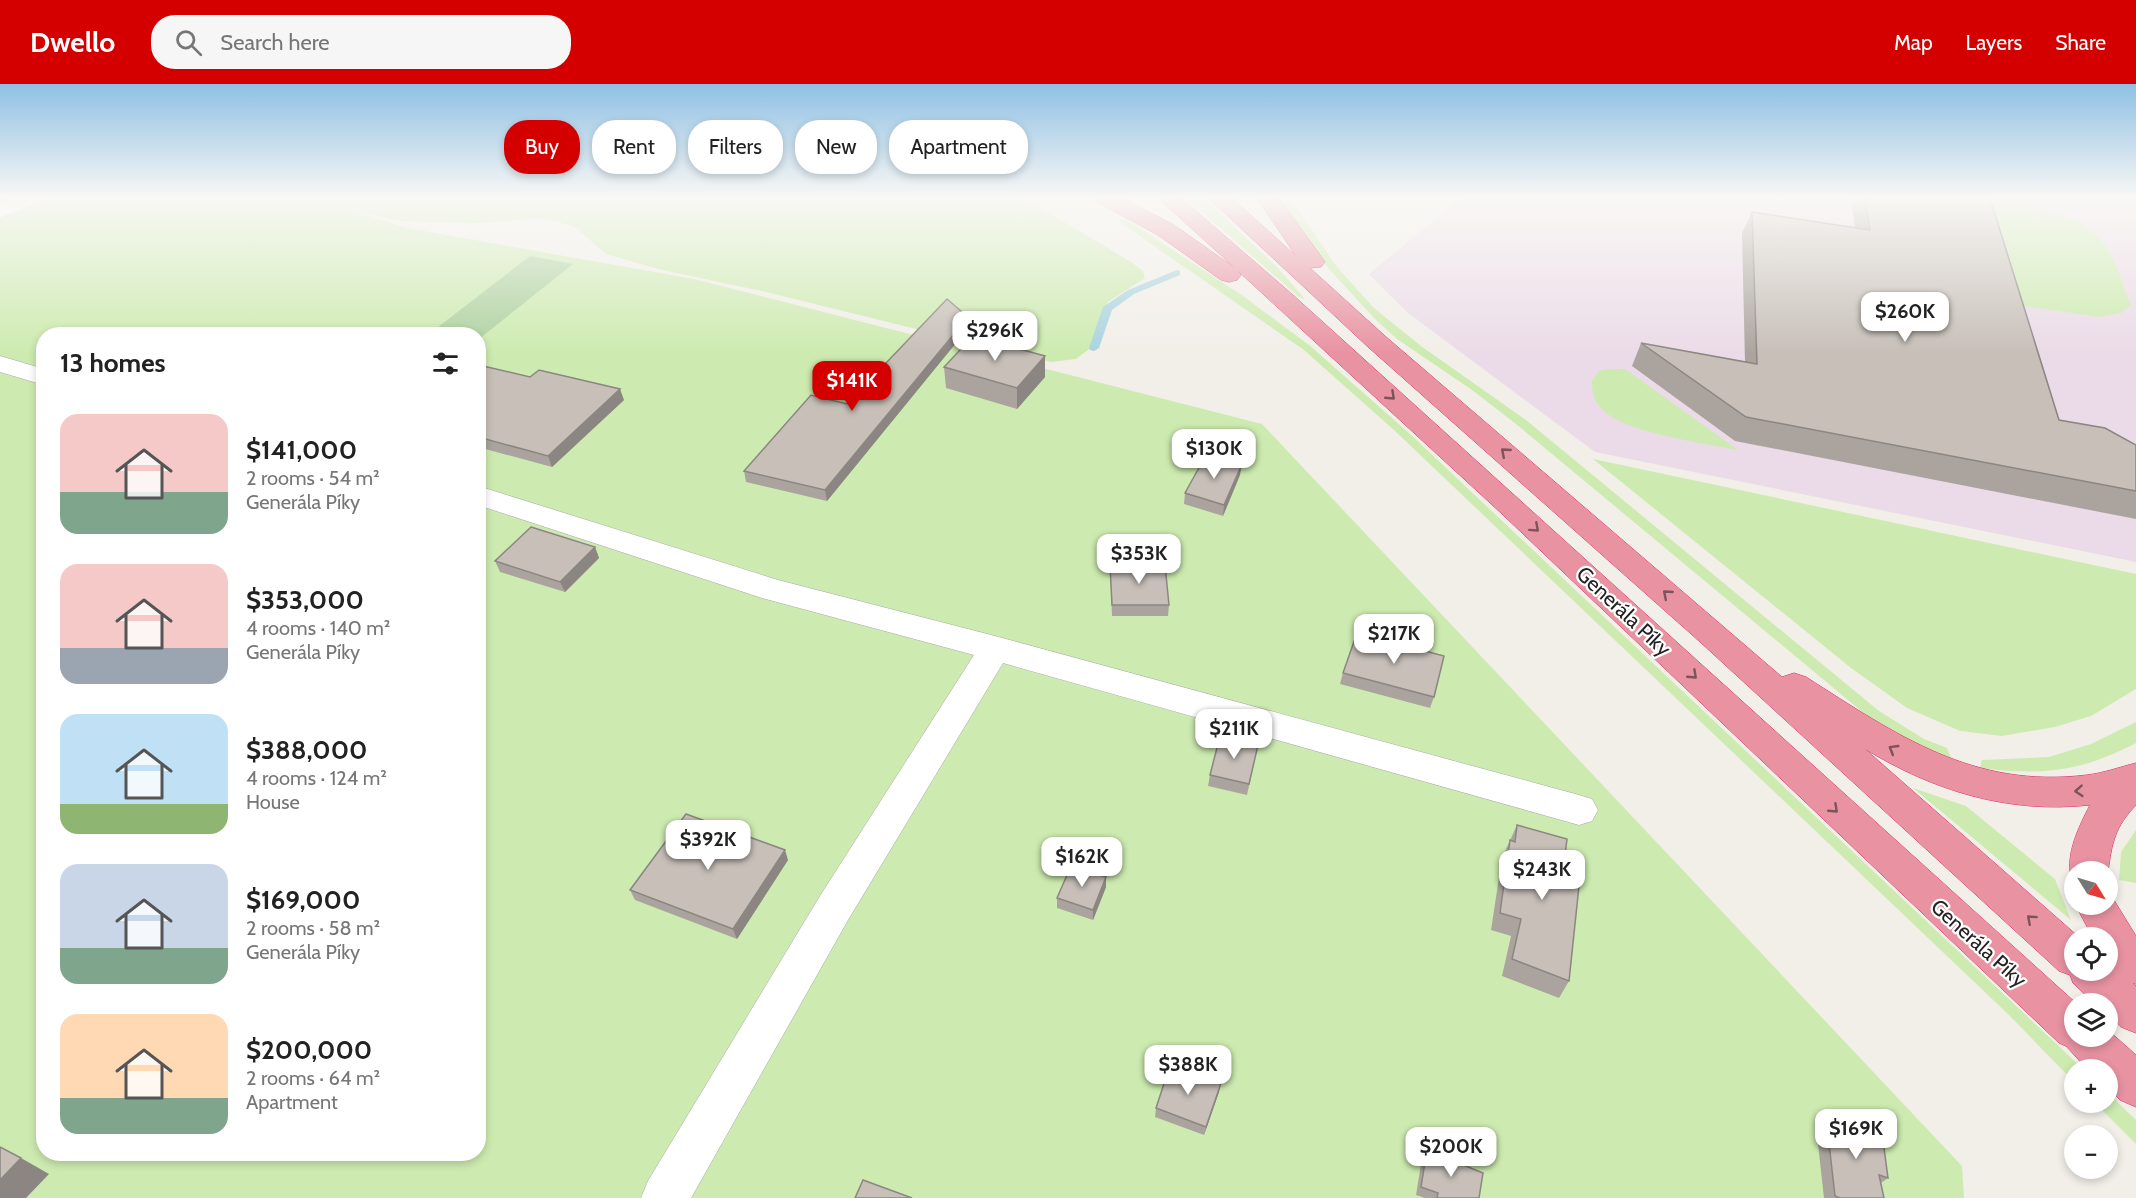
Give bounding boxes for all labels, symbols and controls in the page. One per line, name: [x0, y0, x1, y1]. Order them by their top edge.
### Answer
search box: [151, 15, 571, 69]
text: Dwello: [30, 25, 115, 59]
icon: search: [172, 26, 205, 59]
text: Search here: [220, 29, 330, 56]
text: Map: [1894, 30, 1933, 55]
text: Layers: [1966, 30, 2022, 55]
text: Share: [2055, 30, 2106, 55]
chip: Buy: [504, 120, 580, 174]
chip: Rent: [592, 120, 676, 174]
chip: Filters: [688, 120, 783, 174]
chip: New: [795, 120, 877, 174]
chip: Apartment: [889, 120, 1028, 174]
pin: $260K: [1863, 292, 1947, 343]
text: $260K: [1875, 299, 1935, 323]
pin: $296K: [953, 311, 1037, 362]
text: $296K: [966, 318, 1024, 342]
text: 13 homes: [60, 347, 166, 379]
icon: filters: [429, 347, 462, 380]
pin: $141K: [810, 361, 894, 412]
text: $141K: [826, 368, 878, 392]
one-way arrow: [1385, 389, 1395, 400]
pin: $130K: [1172, 429, 1256, 480]
text: $141,000: [246, 434, 357, 466]
text: $130K: [1186, 436, 1242, 460]
icon: home: [108, 438, 180, 510]
one-way arrow: [1501, 448, 1511, 459]
text: 2 rooms · 54 m²: [246, 466, 380, 490]
text: Generála Píky: [246, 490, 360, 514]
one-way arrow: [1528, 521, 1538, 532]
pin: $353K: [1097, 534, 1181, 585]
text: $353K: [1111, 541, 1167, 565]
street label: Generála Píky: [1572, 561, 1677, 661]
text: $353,000: [246, 584, 364, 616]
icon: home: [108, 588, 180, 660]
one-way arrow: [1663, 590, 1674, 601]
pin: $217K: [1352, 614, 1436, 665]
text: 4 rooms · 140 m²: [246, 616, 390, 640]
text: $217K: [1368, 621, 1420, 645]
text: Generála Píky: [246, 640, 360, 664]
one-way arrow: [1686, 668, 1696, 679]
pin: $211K: [1192, 709, 1276, 760]
text: $211K: [1209, 716, 1259, 740]
text: $388,000: [246, 734, 367, 766]
icon: home: [108, 738, 180, 810]
one-way arrow: [1889, 745, 1899, 756]
text: 4 rooms · 124 m²: [246, 766, 387, 790]
one-way arrow: [2075, 784, 2084, 797]
text: House: [246, 790, 300, 814]
one-way arrow: [1827, 802, 1838, 813]
pin: $392K: [666, 820, 750, 871]
text: $392K: [680, 827, 736, 851]
pin: $162K: [1040, 837, 1124, 888]
text: $162K: [1055, 844, 1109, 868]
pin: $243K: [1500, 850, 1584, 901]
text: $243K: [1513, 857, 1571, 881]
north arrow: [2064, 861, 2118, 915]
map controls: [2064, 861, 2118, 1179]
text: $169,000: [246, 884, 360, 916]
icon: home: [108, 888, 180, 960]
street label: Generála Píky: [1926, 894, 2032, 993]
one-way arrow: [2027, 915, 2038, 926]
text: 2 rooms · 58 m²: [246, 916, 380, 940]
button: locate: [2064, 927, 2118, 981]
text: Generála Píky: [246, 940, 360, 964]
button: layers: [2064, 993, 2118, 1047]
text: $200,000: [246, 1034, 372, 1066]
icon: home: [108, 1038, 180, 1110]
pin: $388K: [1146, 1045, 1230, 1096]
text: $388K: [1158, 1052, 1218, 1076]
button: +: [2064, 1059, 2118, 1113]
text: 2 rooms · 64 m²: [246, 1066, 380, 1090]
text: Apartment: [246, 1090, 338, 1114]
pin: $169K: [1814, 1109, 1898, 1160]
text: $169K: [1829, 1116, 1883, 1140]
button: −: [2064, 1125, 2118, 1179]
pin: $200K: [1409, 1127, 1493, 1178]
text: $200K: [1420, 1134, 1482, 1158]

